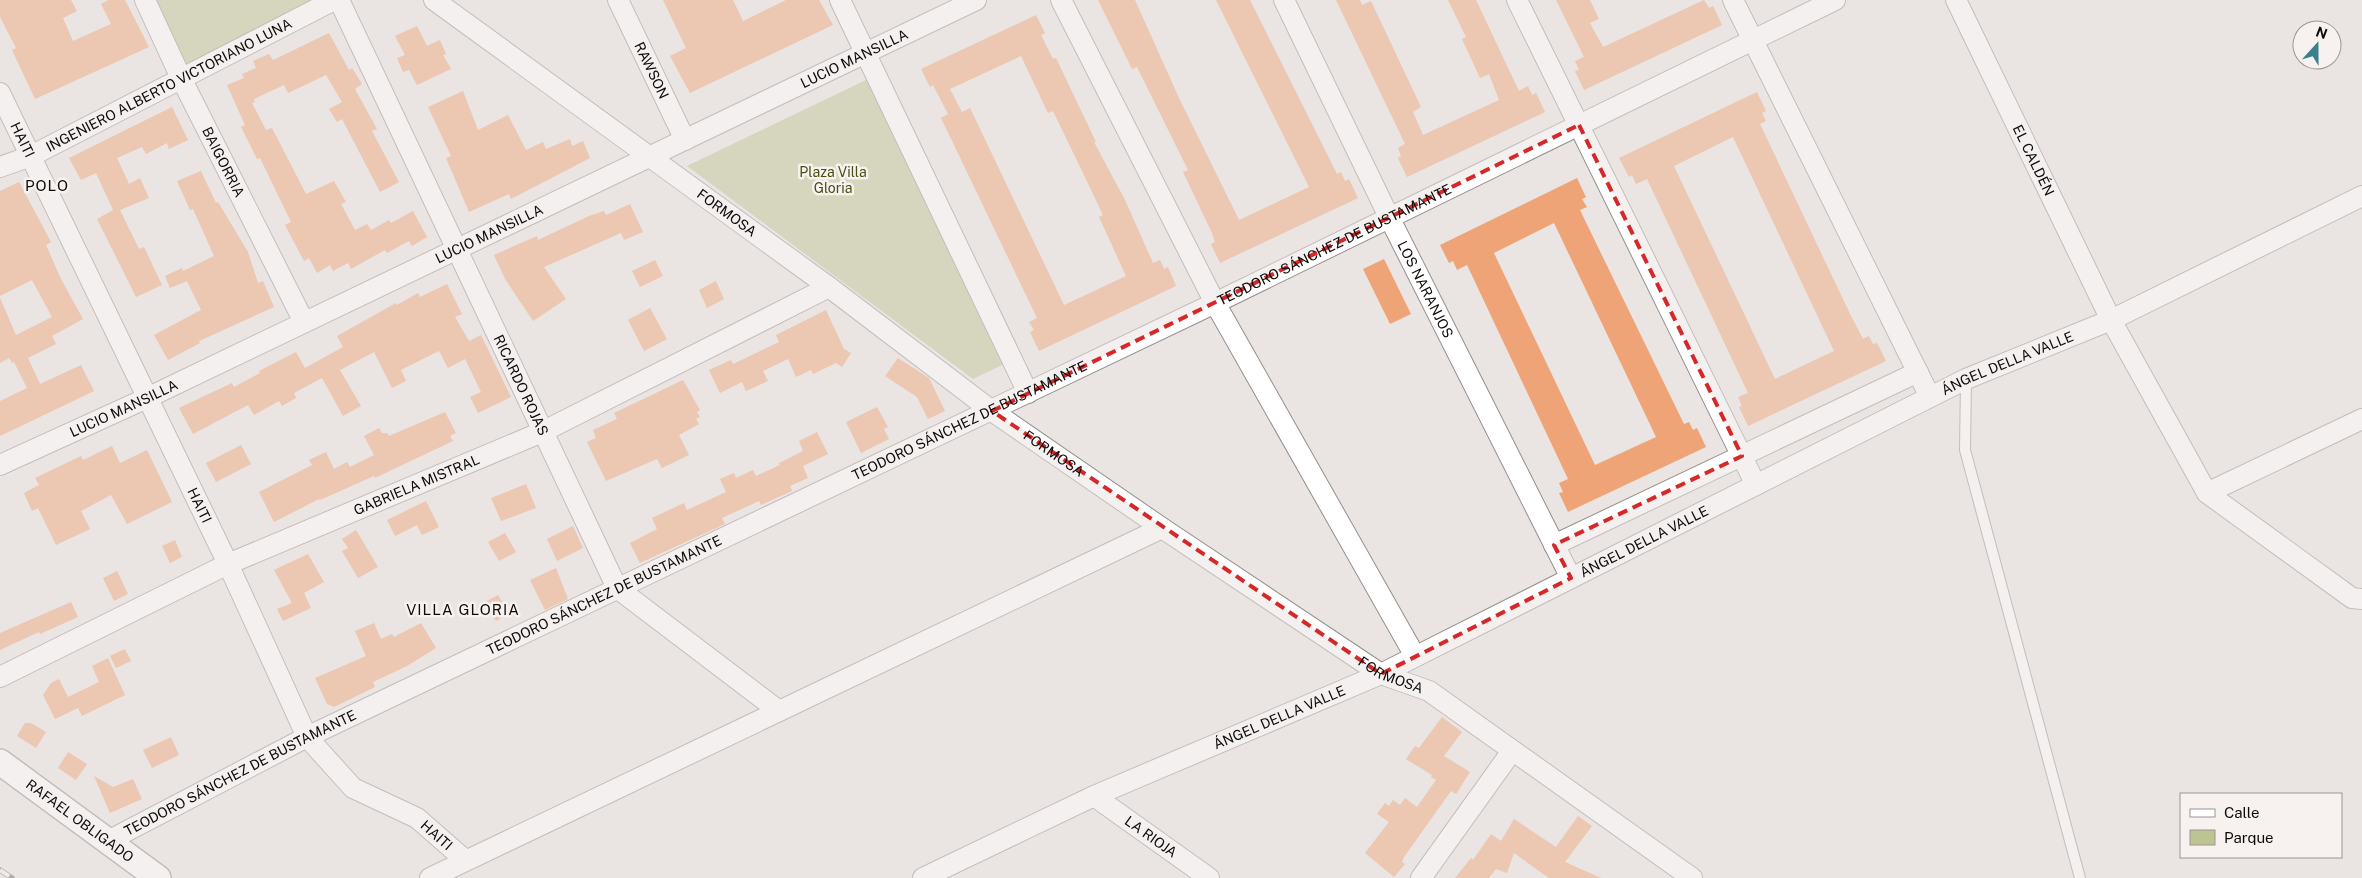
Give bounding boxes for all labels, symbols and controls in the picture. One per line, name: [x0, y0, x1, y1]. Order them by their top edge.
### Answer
street label: INGENIERO ALBERTO VICTORIANO LUNA: [43, 15, 295, 155]
north arrow: [2292, 20, 2342, 70]
text: N: [2314, 23, 2330, 42]
street label: LUCIO MANSILLA: [798, 26, 911, 91]
street label: RAWSON: [631, 39, 672, 101]
street label: HAITI: [7, 120, 38, 160]
street label: EL CALDÉN: [2010, 122, 2058, 198]
street label: BAIGORRIA: [199, 124, 248, 200]
park label: Plaza Villa Gloria: [799, 164, 867, 196]
district label: POLO: [25, 177, 69, 194]
street label: TEODORO SÁNCHEZ DE BUSTAMANTE: [1215, 181, 1454, 309]
street label: FORMOSA: [694, 186, 760, 240]
street label: LUCIO MANSILLA: [433, 201, 546, 266]
street label: LOS NARANJOS: [1394, 238, 1457, 340]
street label: ÁNGEL DELLA VALLE: [1938, 328, 2076, 398]
street label: RICARDO ROJAS: [490, 332, 552, 438]
street label: TEODORO SÁNCHEZ DE BUSTAMANTE: [849, 357, 1090, 483]
street label: LUCIO MANSILLA: [67, 376, 180, 440]
street label: FORMOSA: [1020, 427, 1087, 480]
street label: GABRIELA MISTRAL: [351, 451, 482, 518]
street label: HAITI: [184, 485, 215, 525]
street label: ÁNGEL DELLA VALLE: [1577, 502, 1711, 580]
street label: TEODORO SÁNCHEZ DE BUSTAMANTE: [484, 532, 724, 658]
district label: VILLA GLORIA: [406, 601, 520, 618]
street label: FORMOSA: [1355, 653, 1425, 696]
street label: ÁNGEL DELLA VALLE: [1211, 682, 1348, 752]
street label: TEODORO SÁNCHEZ DE BUSTAMANTE: [122, 707, 359, 839]
street label: RAFAEL OBLIGADO: [23, 776, 137, 865]
legend: [2180, 793, 2342, 858]
text: Calle: [2224, 804, 2260, 821]
street label: LA RIOJA: [1122, 813, 1180, 861]
street label: HAITI: [418, 817, 456, 853]
text: Parque: [2224, 829, 2274, 846]

